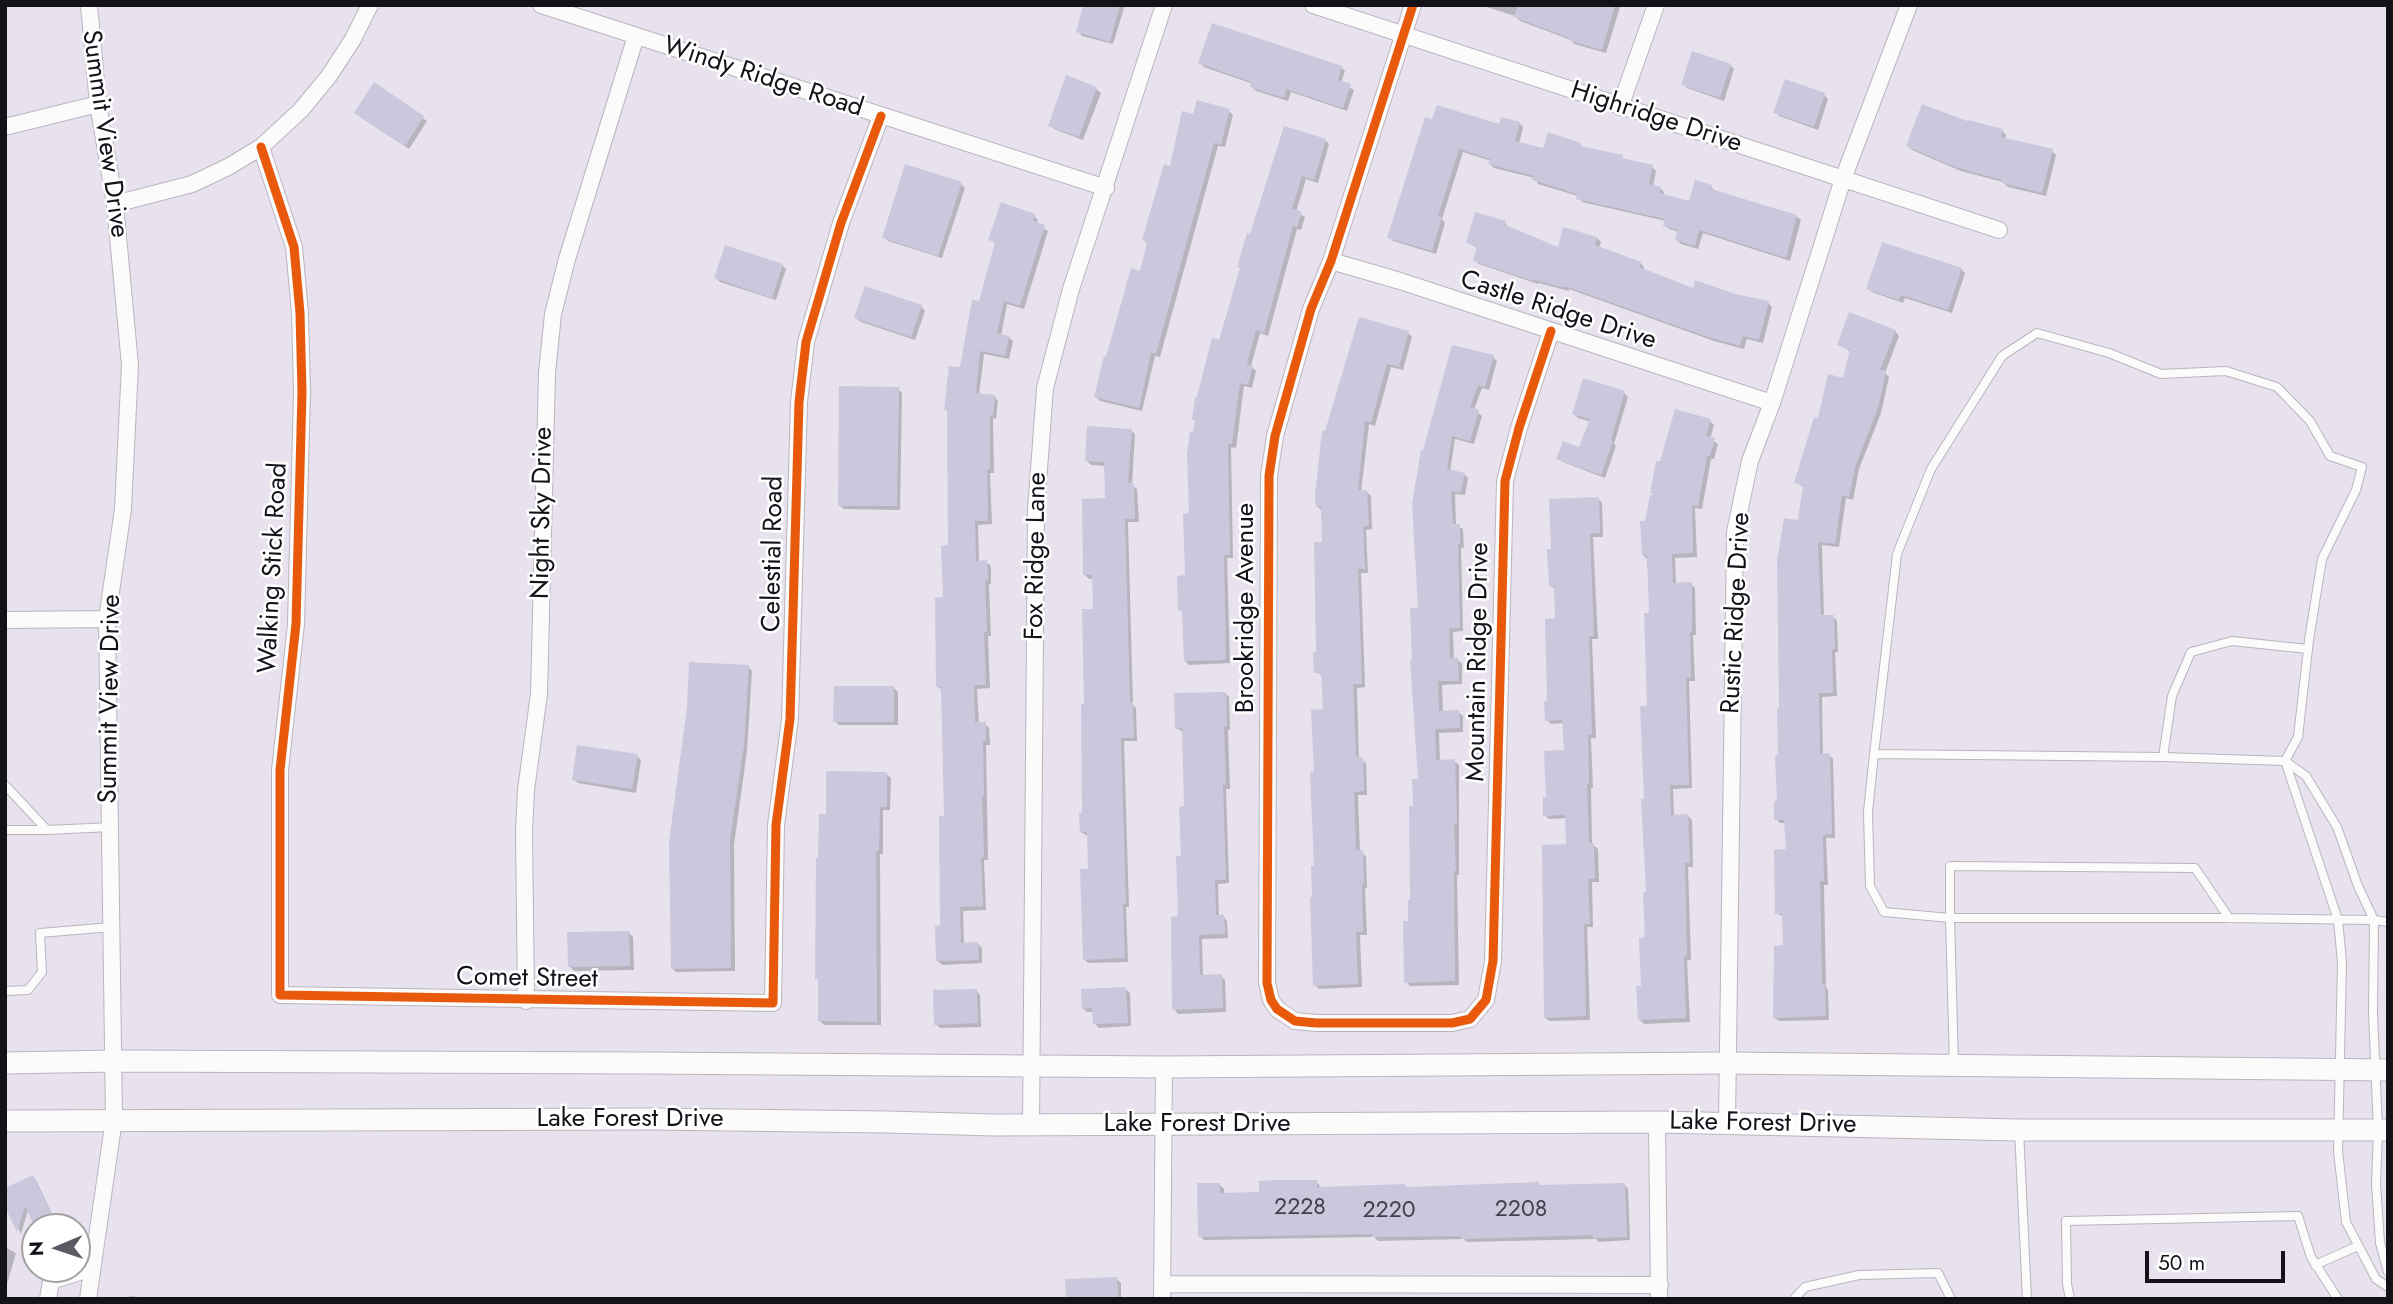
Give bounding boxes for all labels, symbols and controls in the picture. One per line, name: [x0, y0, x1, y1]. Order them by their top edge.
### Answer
street label: Summit View Drive: [74, 28, 134, 240]
street label: Windy Ridge Road: [659, 31, 867, 125]
street label: Highridge Drive: [1566, 76, 1746, 160]
street label: Castle Ridge Drive: [1456, 265, 1660, 357]
street label: Night Sky Drive: [526, 426, 560, 600]
street label: Walking Stick Road: [253, 462, 295, 674]
street label: Fox Ridge Lane: [1020, 472, 1054, 640]
street label: Celestial Road: [757, 476, 791, 632]
street label: Brookridge Avenue: [1231, 503, 1263, 713]
street label: Rustic Ridge Drive: [1716, 511, 1758, 715]
street label: Mountain Ridge Drive: [1461, 542, 1497, 782]
street label: Summit View Drive: [94, 594, 128, 804]
street label: Comet Street: [456, 962, 598, 996]
street label: Lake Forest Drive: [536, 1104, 724, 1136]
street label: Lake Forest Drive: [1669, 1107, 1857, 1141]
street label: Lake Forest Drive: [1103, 1109, 1291, 1141]
house number: 2228: [1274, 1194, 1326, 1222]
house number: 2208: [1495, 1196, 1547, 1224]
house number: 2220: [1362, 1197, 1416, 1225]
north arrow: [21, 1213, 91, 1283]
scale bar: [2148, 1238, 2288, 1282]
text: N: [23, 1241, 50, 1257]
text: 50 m: [2158, 1248, 2205, 1278]

